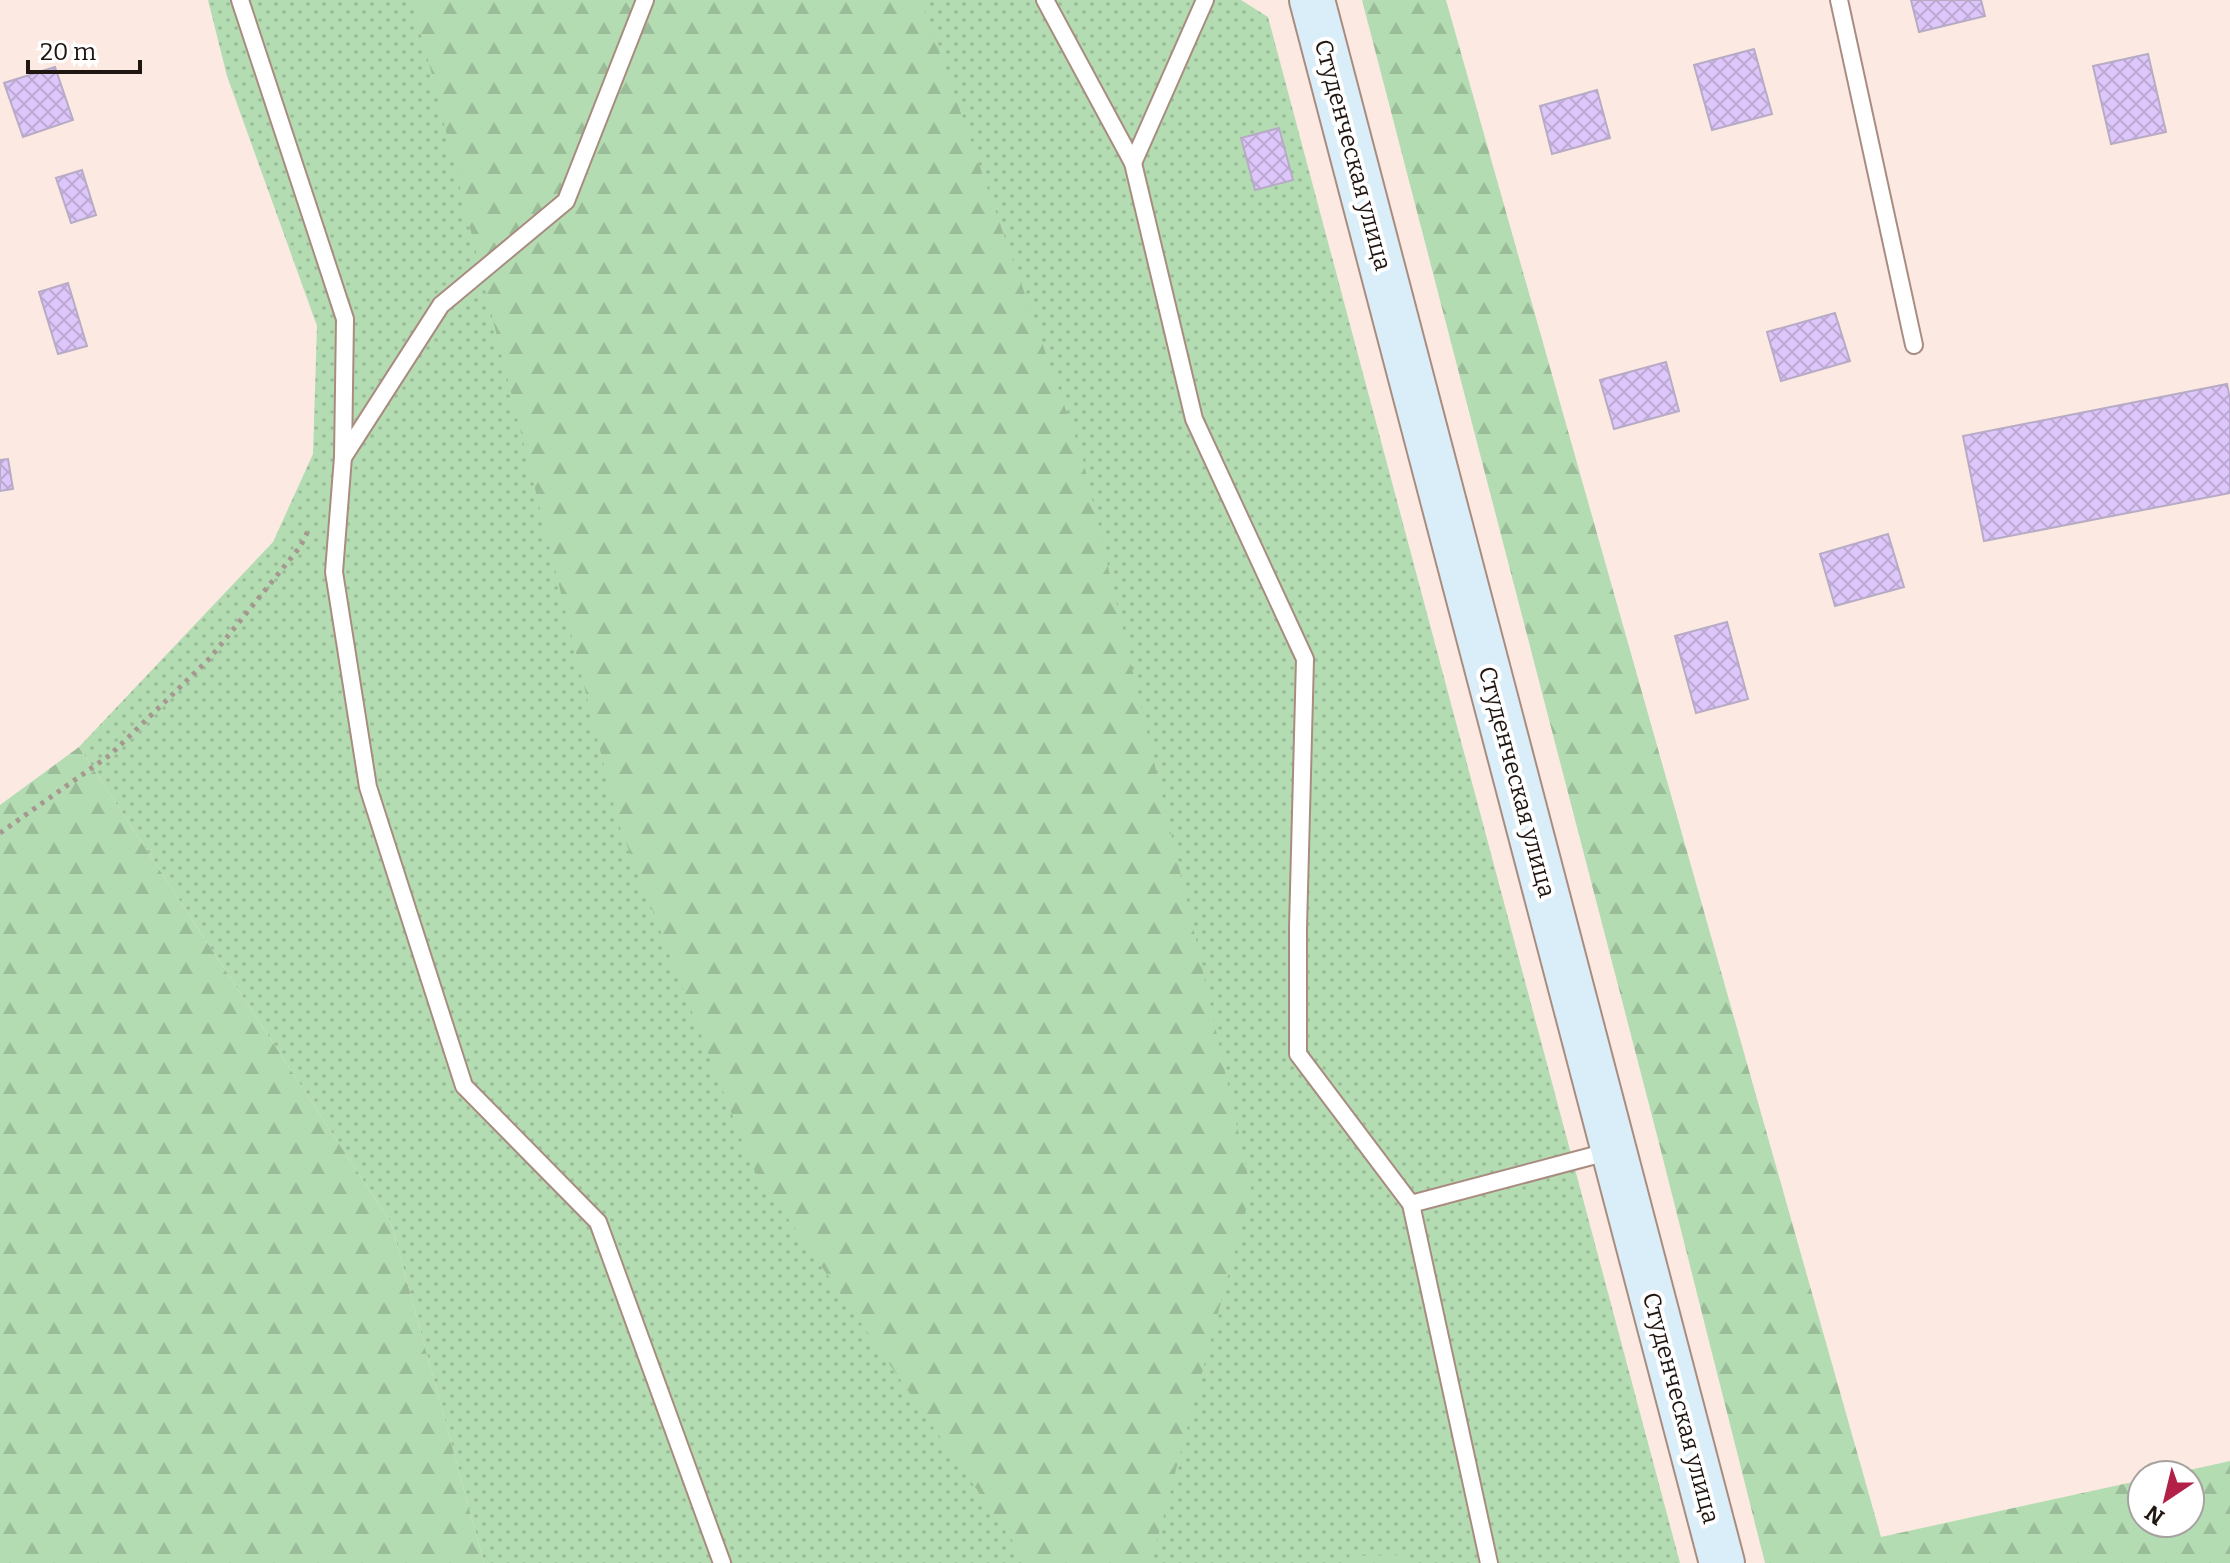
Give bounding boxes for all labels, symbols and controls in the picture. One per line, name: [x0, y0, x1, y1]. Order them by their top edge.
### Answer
scale bar: [28, 24, 140, 74]
street label: Студенческая улица: [1309, 36, 1397, 274]
text: 20 m: [40, 38, 96, 66]
street label: Студенческая улица: [1473, 663, 1561, 901]
street label: Студенческая улица: [1637, 1289, 1725, 1527]
north arrow: [2126, 1459, 2206, 1539]
text: N: [2140, 1499, 2170, 1531]

